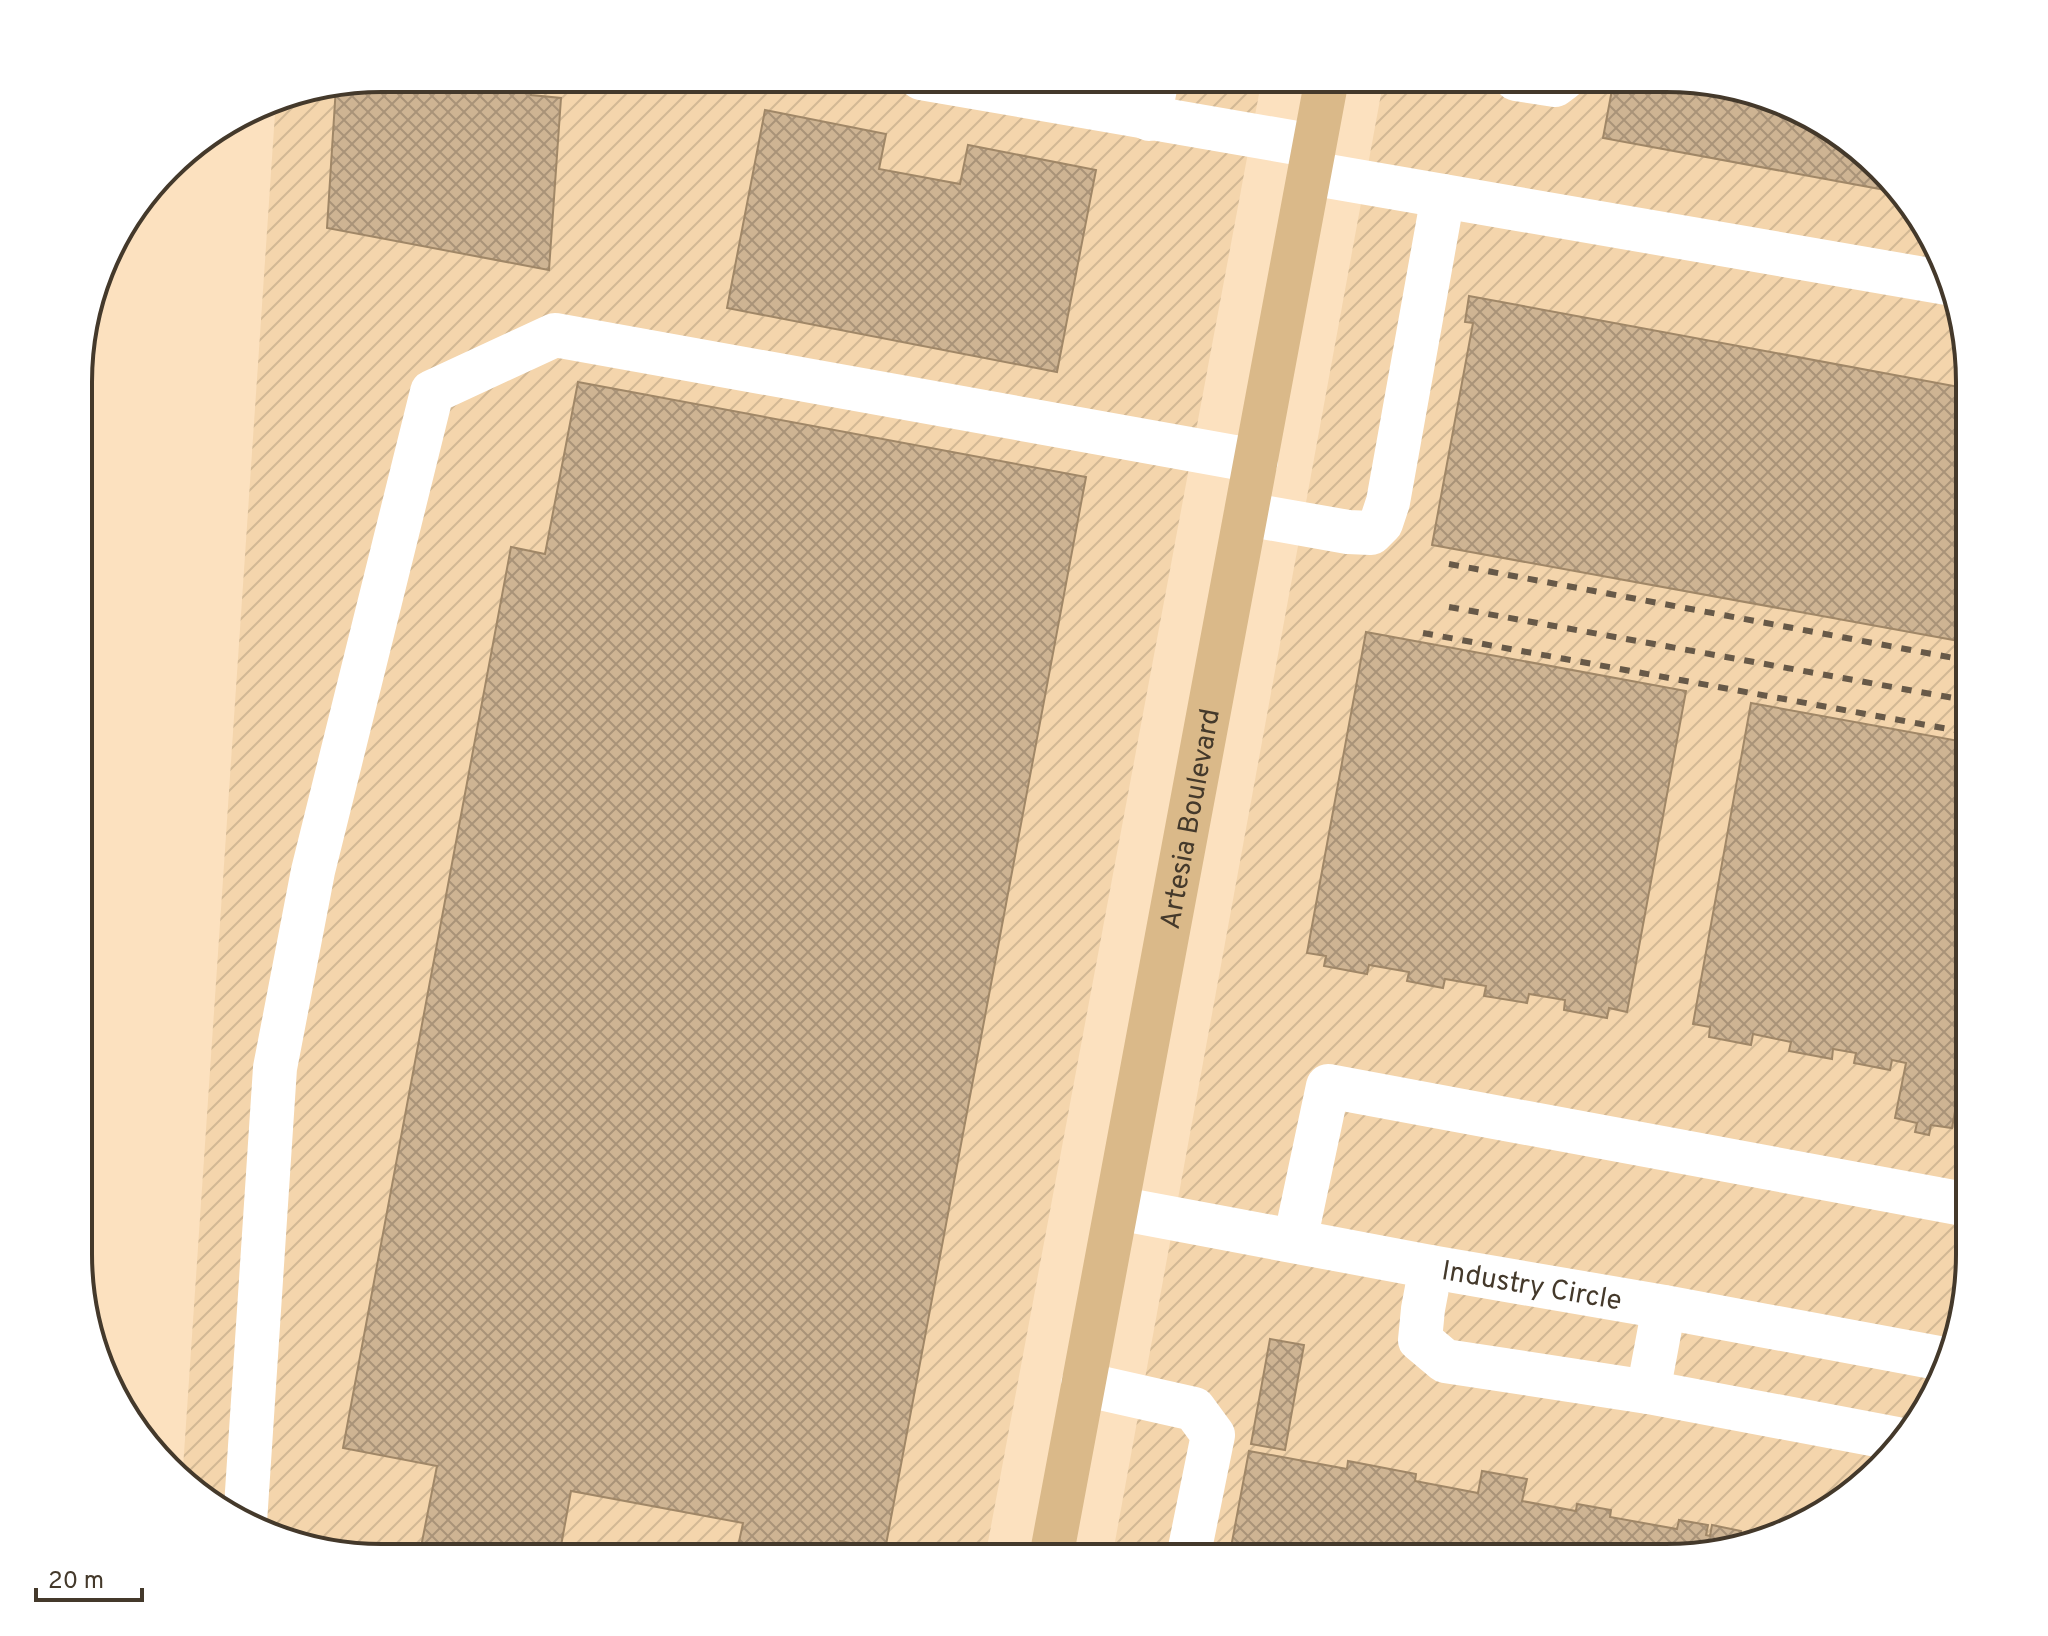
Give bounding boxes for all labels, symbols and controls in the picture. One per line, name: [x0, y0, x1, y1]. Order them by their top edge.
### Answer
street label: Artesia Boulevard: [1154, 706, 1230, 933]
street label: Industry Circle: [1439, 1254, 1624, 1320]
scale bar: [36, 1552, 142, 1602]
text: 20 m: [48, 1567, 104, 1597]

